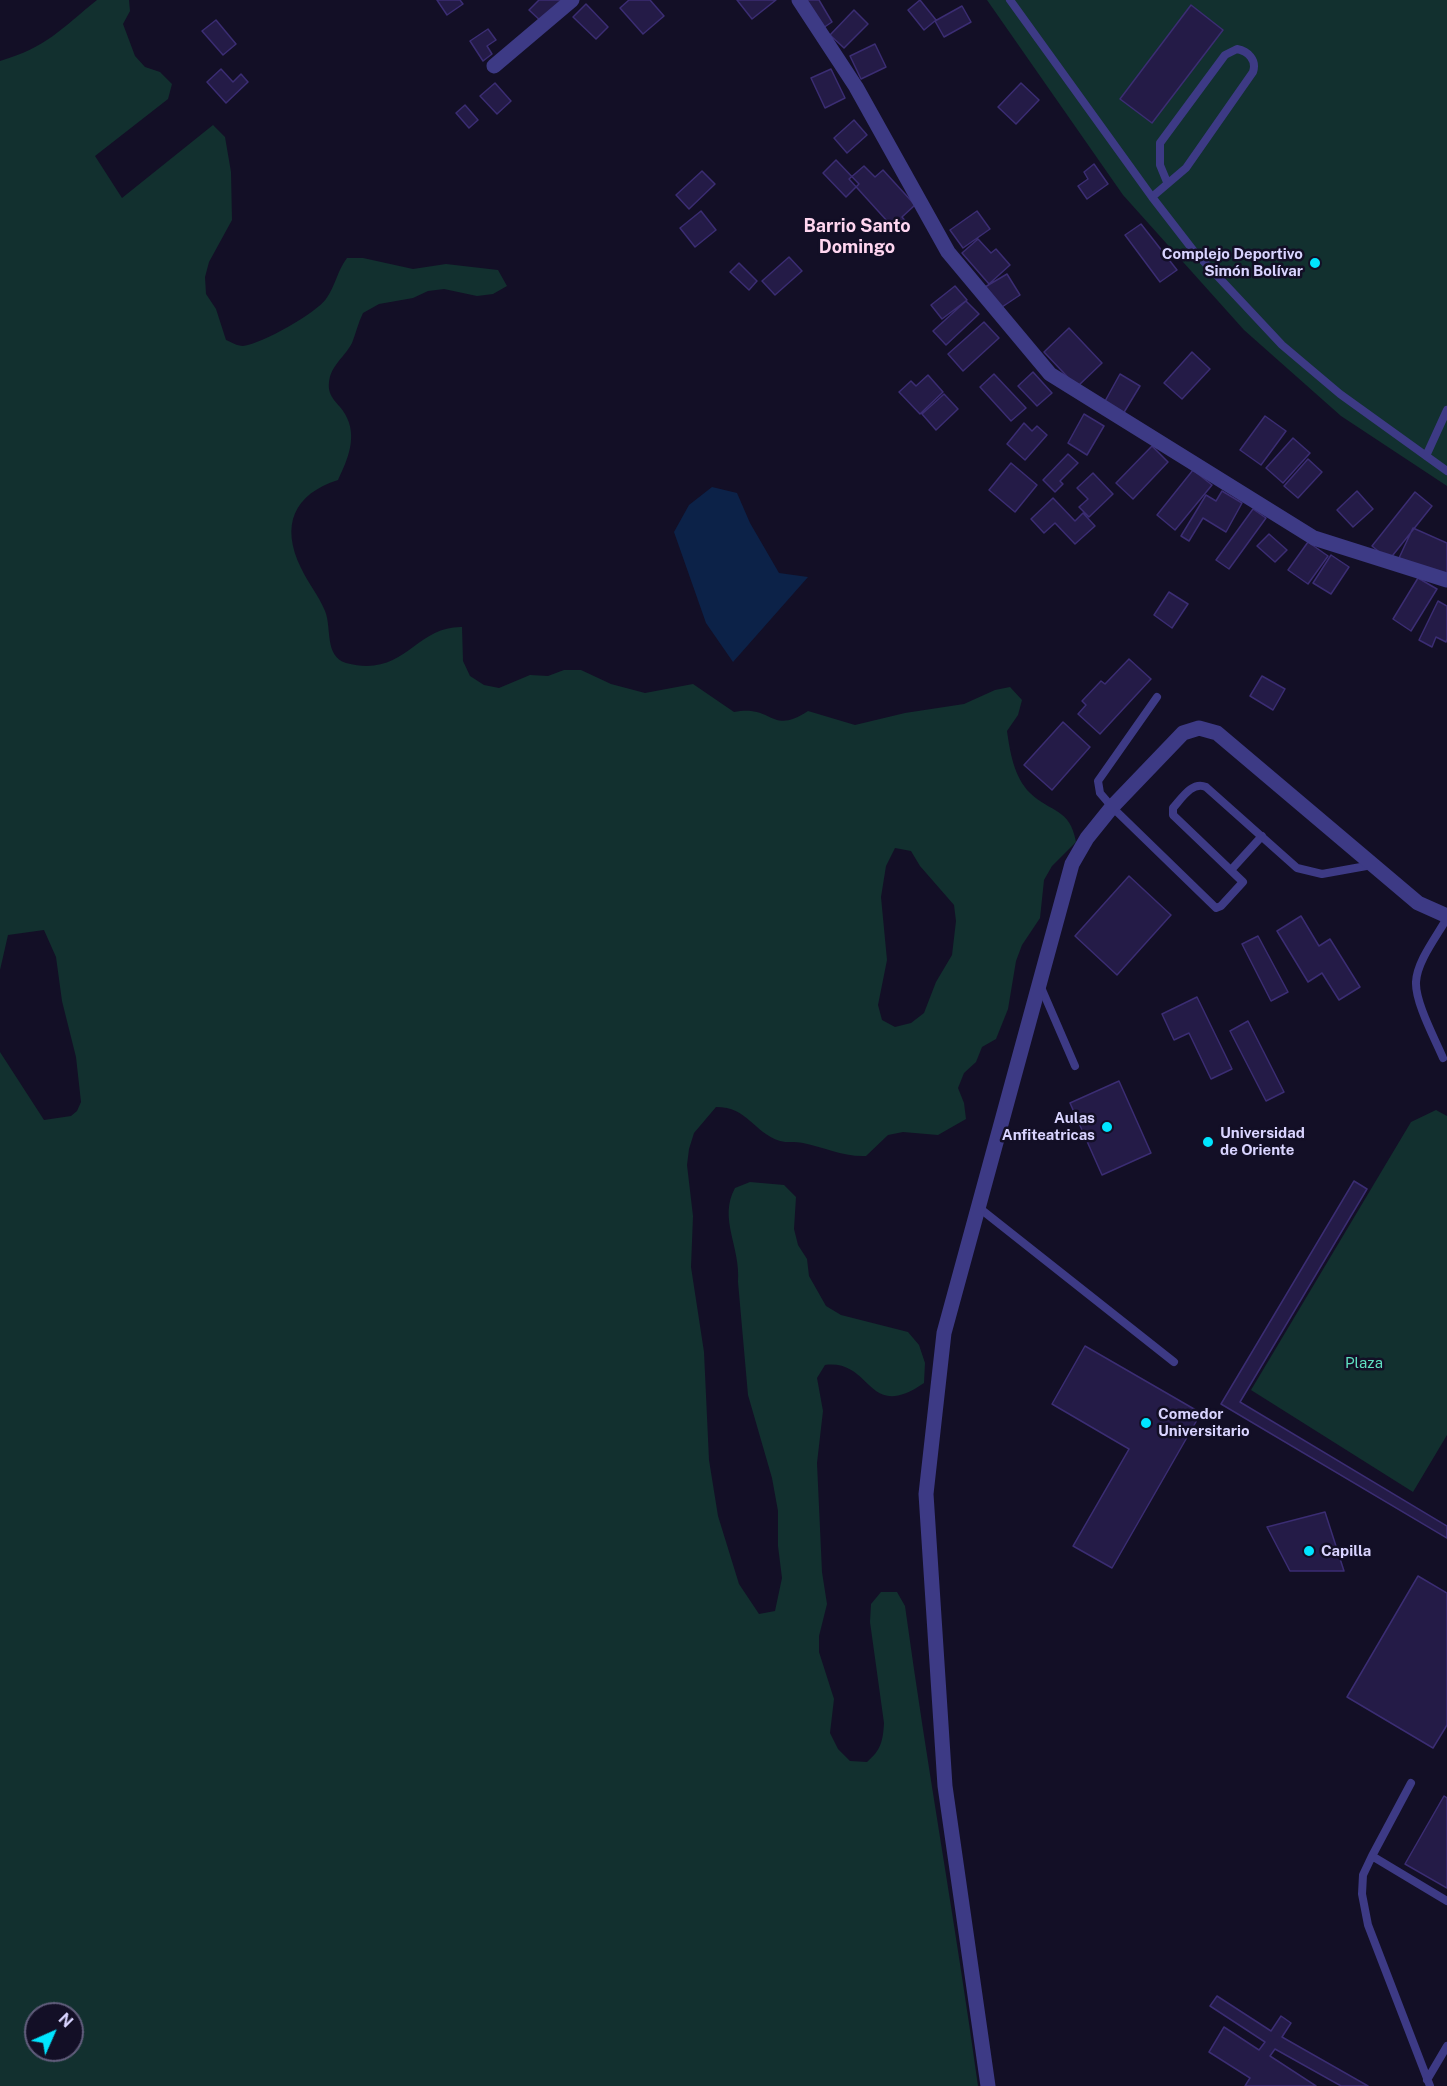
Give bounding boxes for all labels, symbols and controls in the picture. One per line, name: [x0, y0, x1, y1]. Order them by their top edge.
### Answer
district label: Barrio Santo Domingo: [803, 215, 911, 258]
place label: Complejo Deportivo Simón Bolívar: [1162, 245, 1303, 280]
marker: Complejo Deportivo Simón Bolívar: [1308, 256, 1322, 270]
place label: Aulas Anfiteatricas: [1002, 1109, 1095, 1144]
marker: Aulas Anfiteatricas: [1100, 1120, 1114, 1134]
place label: Universidad de Oriente: [1220, 1124, 1305, 1159]
marker: Universidad de Oriente: [1201, 1135, 1215, 1149]
park label: Plaza: [1345, 1354, 1383, 1372]
place label: Comedor Universitario: [1158, 1405, 1250, 1440]
marker: Comedor Universitario: [1139, 1416, 1153, 1430]
place label: Capilla: [1321, 1542, 1371, 1560]
marker: Capilla: [1302, 1544, 1316, 1558]
north arrow: [24, 2002, 84, 2062]
text: N: [55, 2009, 77, 2031]

